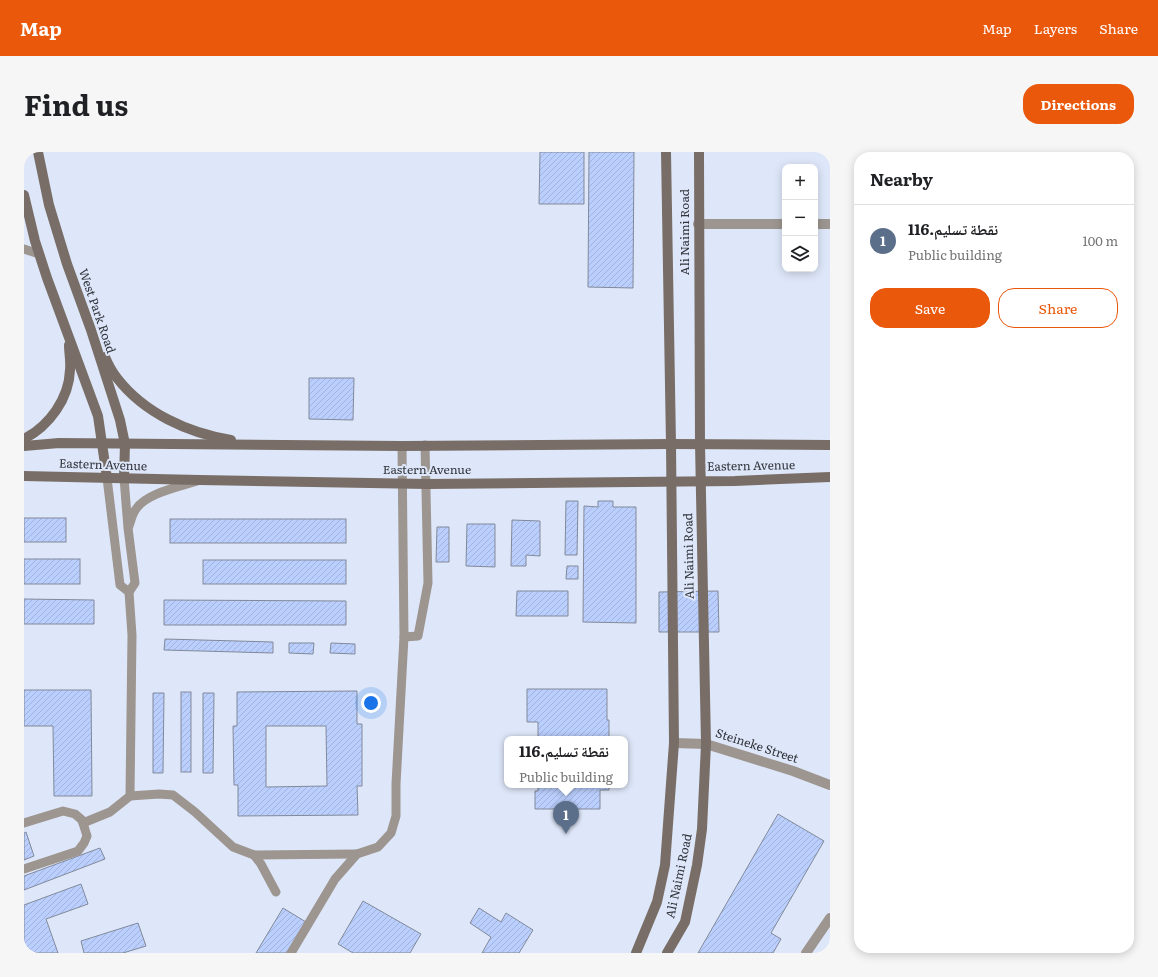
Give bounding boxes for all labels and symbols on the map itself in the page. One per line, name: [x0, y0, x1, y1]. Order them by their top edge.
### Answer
street label: Ali Naimi Road: [675, 188, 693, 275]
street label: West Park Road: [75, 266, 121, 356]
street label: Eastern Avenue: [59, 453, 148, 475]
street label: Eastern Avenue: [707, 455, 795, 475]
street label: Eastern Avenue: [383, 460, 471, 478]
street label: Ali Naimi Road: [678, 512, 698, 599]
your location: [361, 693, 381, 713]
street label: Steineke Street: [714, 723, 801, 767]
pin: 1: [553, 801, 579, 834]
street label: Ali Naimi Road: [660, 831, 696, 920]

